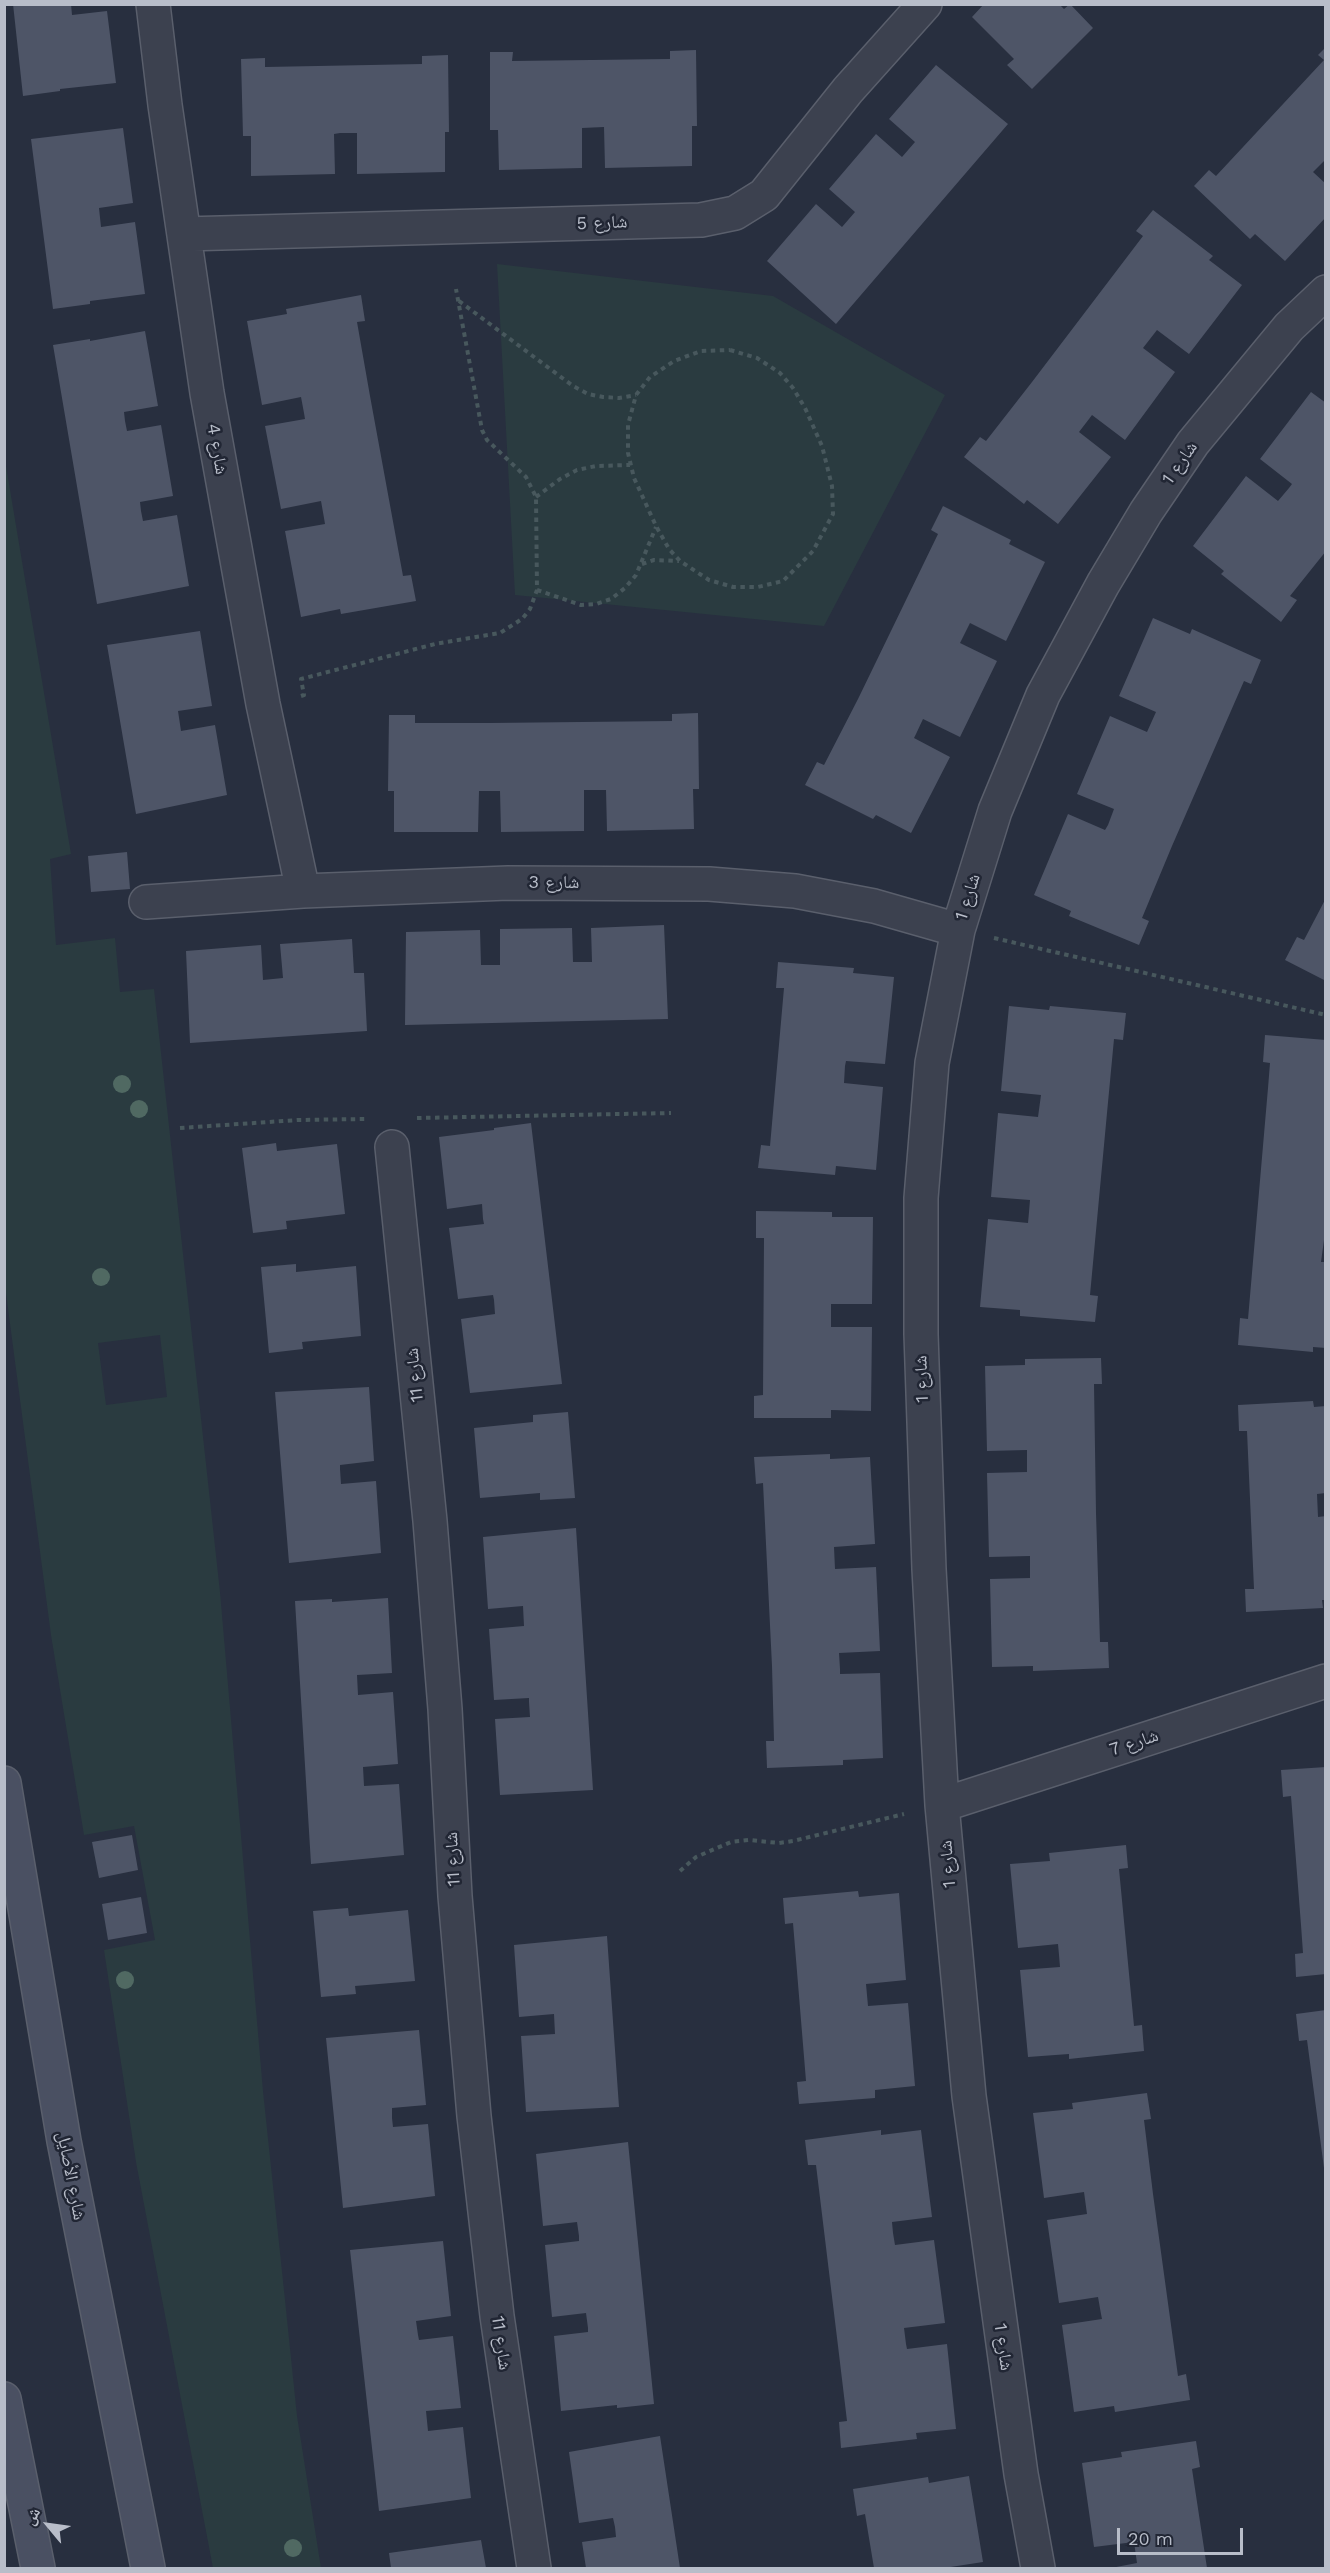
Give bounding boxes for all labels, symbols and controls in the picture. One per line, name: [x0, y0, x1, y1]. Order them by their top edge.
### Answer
street label: شارع 5: [576, 211, 628, 235]
street label: شارع 4: [202, 422, 232, 476]
street label: شارع 1: [1158, 437, 1202, 489]
street label: شارع 1: [951, 871, 985, 923]
street label: شارع 3: [529, 872, 579, 894]
street label: شارع 11: [401, 1347, 429, 1403]
street label: شارع 1: [910, 1355, 934, 1403]
street label: شارع 7: [1107, 1725, 1161, 1761]
street label: شارع 11: [441, 1831, 465, 1887]
street label: شارع 1: [935, 1839, 961, 1889]
street label: شارع الأصايل: [52, 2130, 90, 2222]
street label: شارع 11: [487, 2315, 515, 2371]
street label: شارع 1: [989, 2322, 1017, 2372]
north arrow: [18, 2495, 78, 2555]
text: ش: [19, 2504, 44, 2528]
scale bar: [1120, 2516, 1246, 2554]
text: 20 m: [1128, 2528, 1173, 2549]

